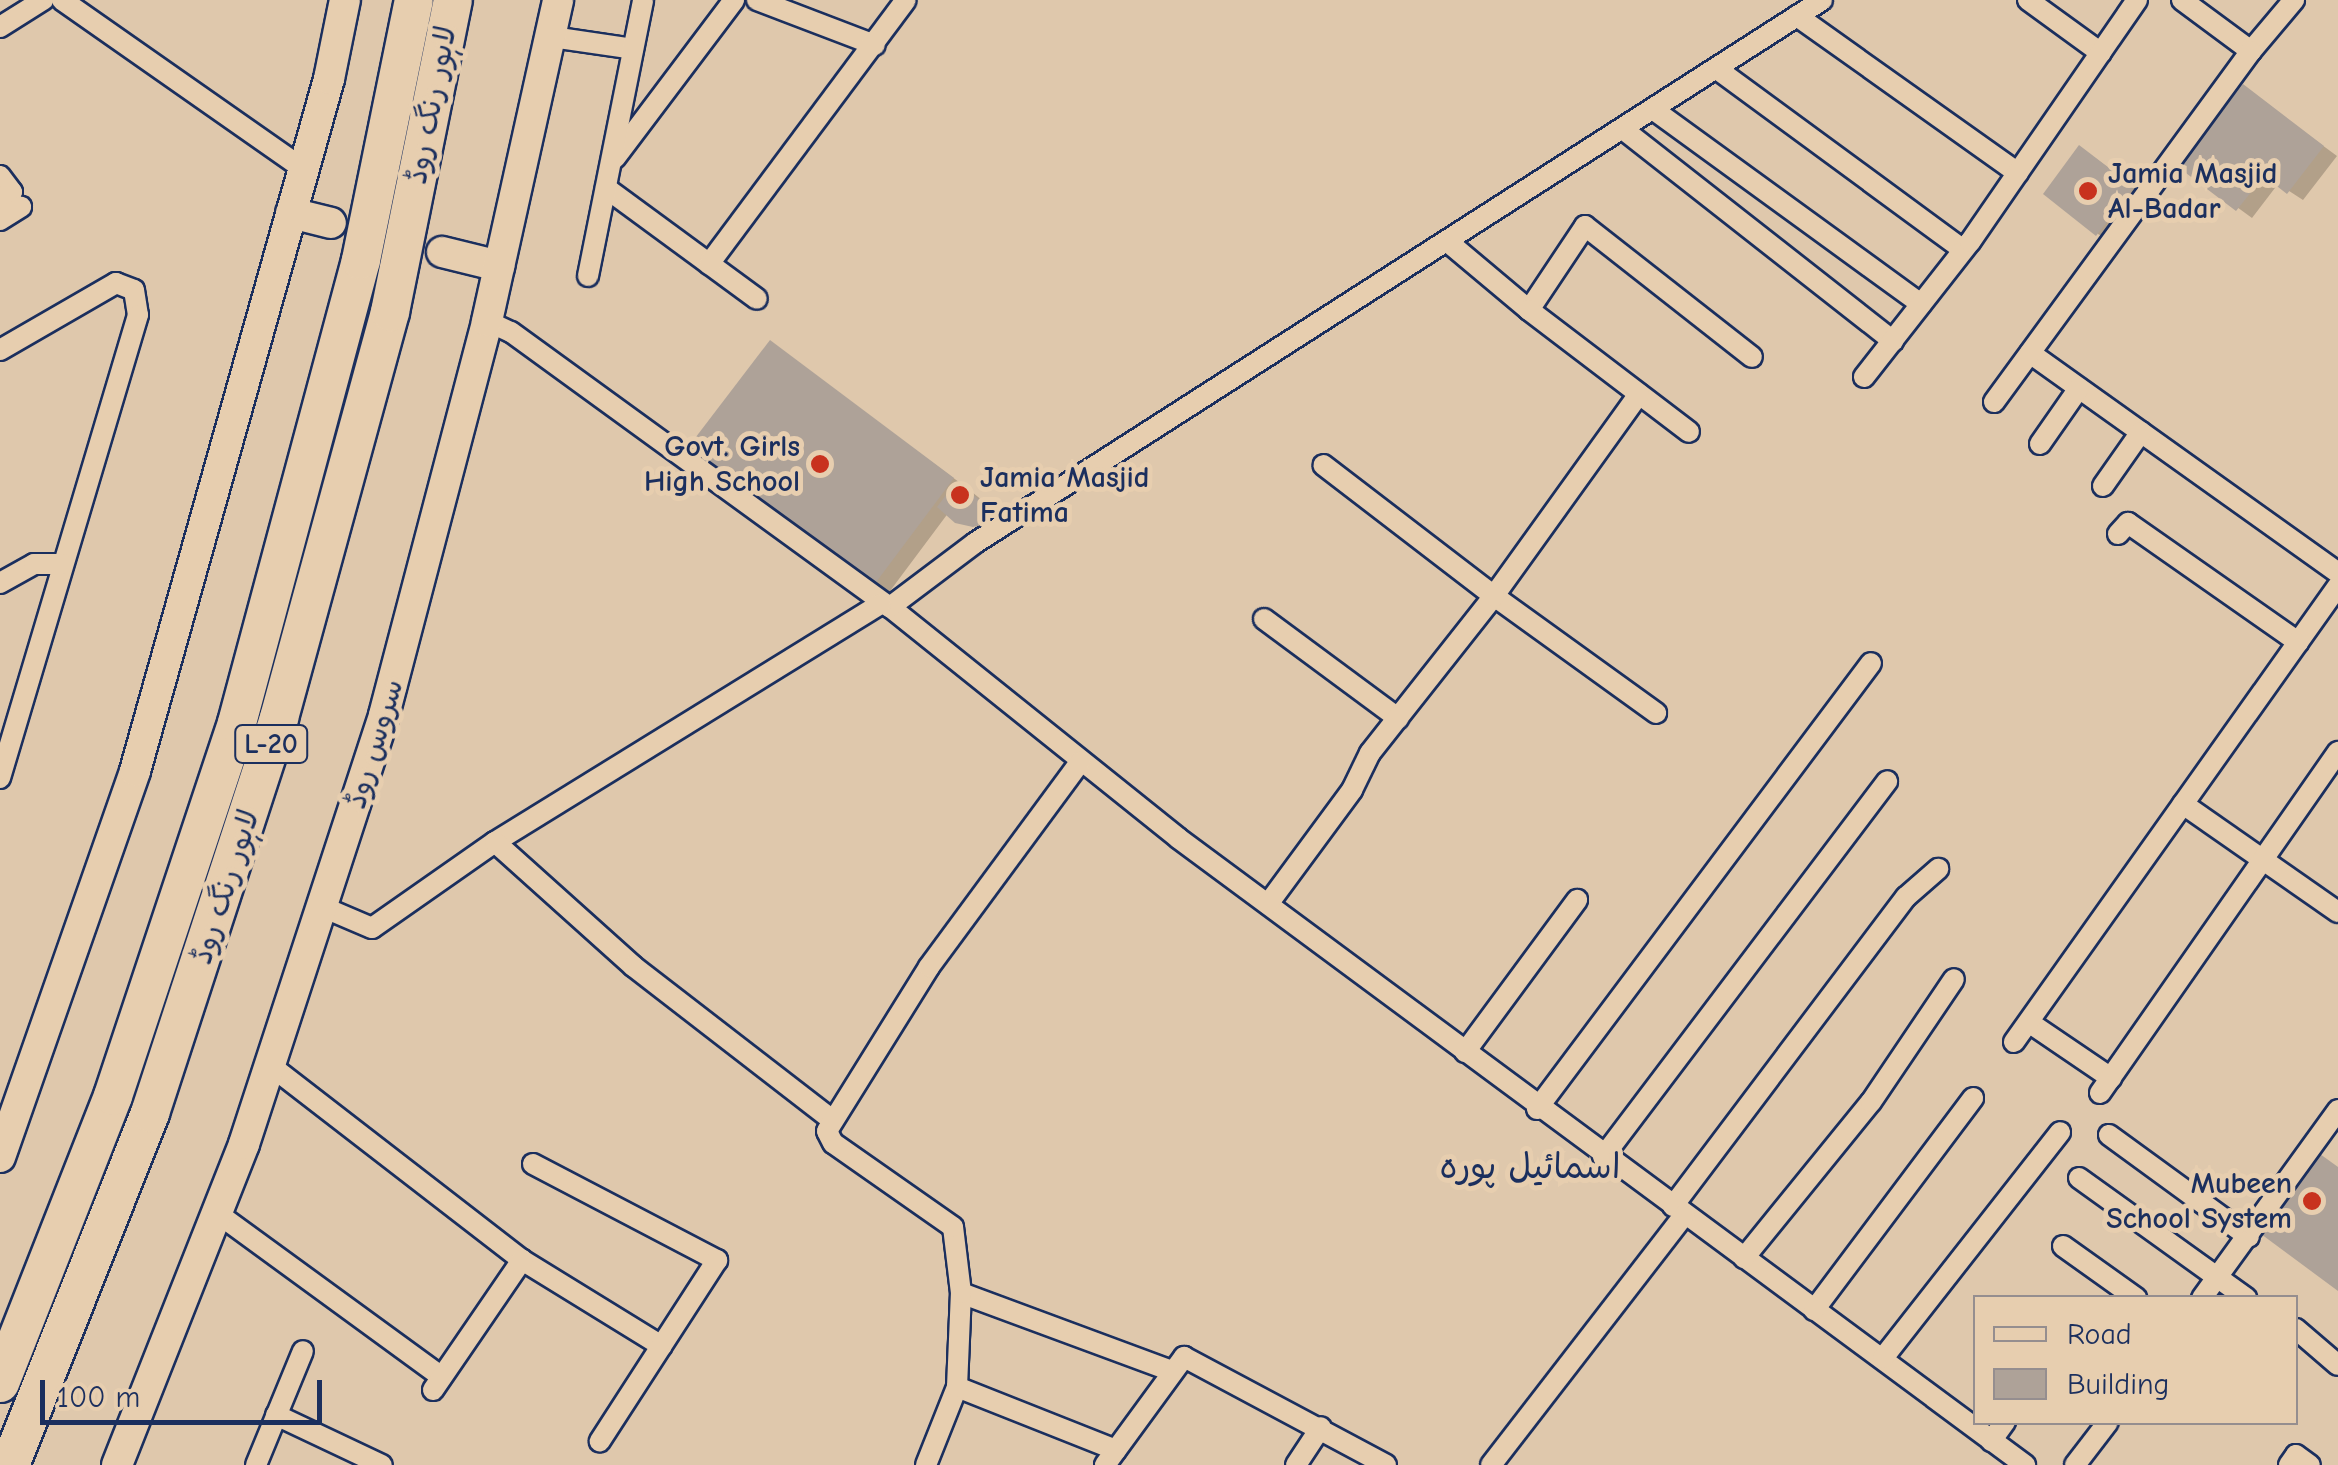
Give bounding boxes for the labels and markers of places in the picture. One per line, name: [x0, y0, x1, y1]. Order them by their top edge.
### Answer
place label: Jamia Masjid Al-Badar: [2108, 156, 2277, 226]
marker: Jamia Masjid Al-Badar: [2077, 180, 2099, 202]
place label: Govt. Girls High School: [644, 429, 800, 500]
marker: Govt. Girls High School: [809, 453, 831, 475]
place label: Jamia Masjid Fatima: [980, 460, 1149, 530]
marker: Jamia Masjid Fatima: [949, 484, 971, 506]
place label: Mubeen School System: [2106, 1166, 2292, 1236]
marker: Mubeen School System: [2301, 1190, 2323, 1212]

